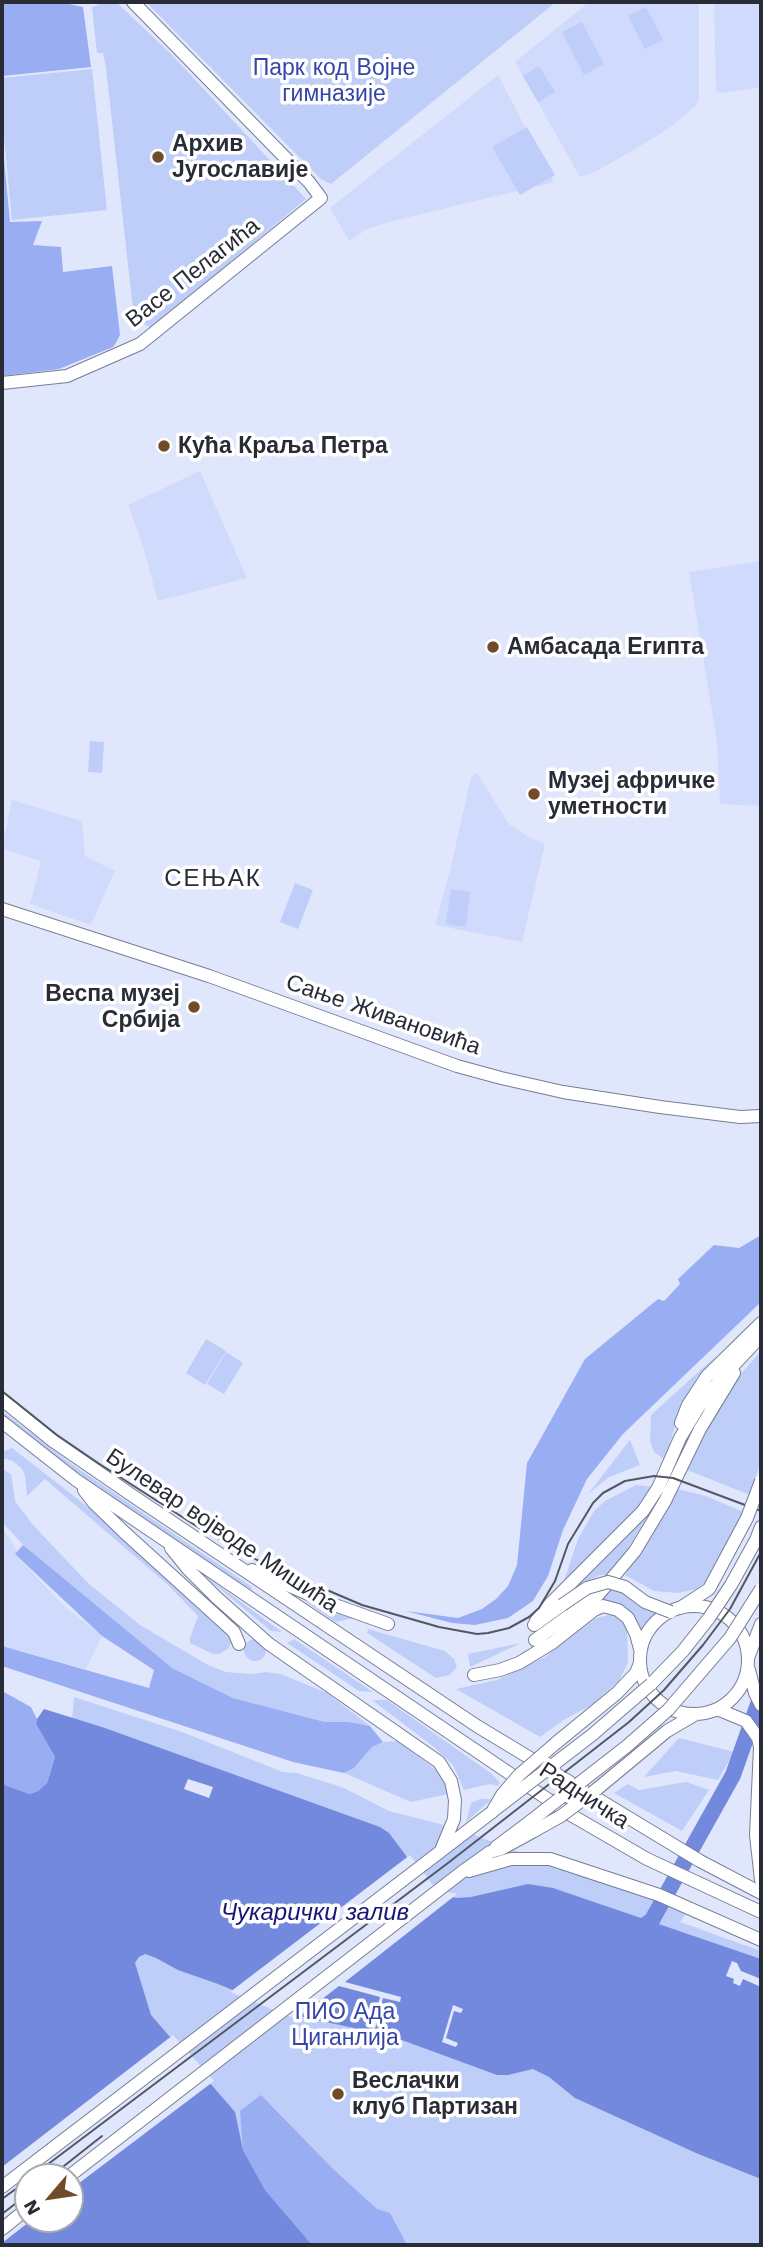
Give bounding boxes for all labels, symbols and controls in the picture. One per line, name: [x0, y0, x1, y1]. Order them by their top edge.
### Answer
park label: Парк код Војне гимназије: [253, 54, 415, 108]
place label: Архив Југославије: [172, 130, 308, 184]
marker: Архив Југославије: [150, 149, 166, 165]
street label: Васе Пелагића: [121, 212, 265, 334]
place label: Кућа Краља Петра: [178, 432, 388, 460]
marker: Кућа Краља Петра: [156, 438, 172, 454]
place label: Амбасада Египта: [507, 633, 704, 661]
marker: Амбасада Египта: [485, 639, 501, 655]
place label: Музеј афричке уметности: [548, 767, 715, 821]
marker: Музеј афричке уметности: [526, 786, 542, 802]
district label: СЕЊАК: [165, 865, 261, 893]
street label: Сање Живановића: [282, 969, 484, 1061]
place label: Веспа музеј Србија: [45, 980, 180, 1034]
marker: Веспа музеј Србија: [186, 999, 202, 1015]
street label: Булевар војводе Мишића: [101, 1443, 343, 1619]
street label: Радничка: [534, 1757, 634, 1835]
water label: Чукарички залив: [221, 1899, 409, 1927]
park label: ПИО Ада Циганлија: [291, 1998, 399, 2052]
place label: Веслачки клуб Партизан: [352, 2067, 518, 2121]
marker: Веслачки клуб Партизан: [330, 2086, 346, 2102]
north arrow: [14, 2163, 84, 2233]
text: N: [18, 2196, 45, 2219]

